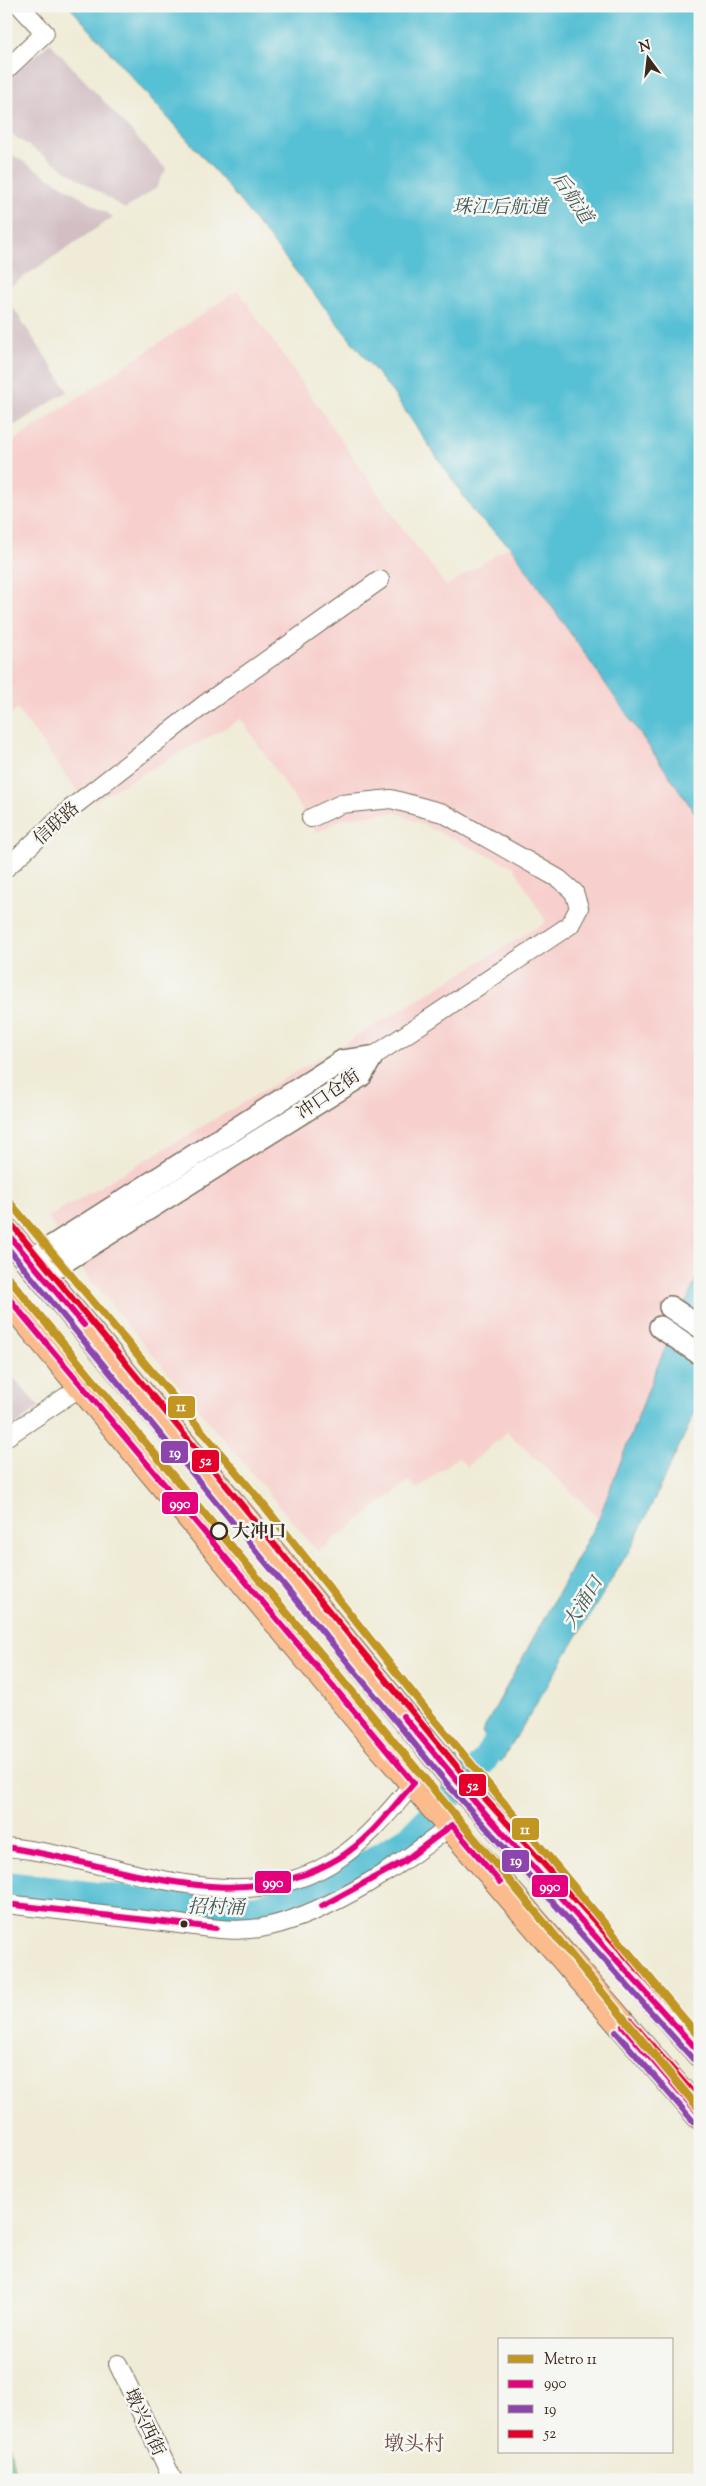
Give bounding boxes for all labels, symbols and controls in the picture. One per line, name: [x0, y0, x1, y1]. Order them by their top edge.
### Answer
north arrow: [624, 32, 674, 82]
text: N: [637, 36, 653, 58]
water label: 后航道: [544, 167, 600, 232]
water label: 珠江后航道: [452, 195, 550, 222]
street label: 信联路: [29, 797, 86, 852]
street label: 冲口仓街: [292, 1064, 366, 1127]
line badge: 11: [167, 1395, 196, 1419]
text: 11: [176, 1398, 186, 1418]
line badge: 19: [160, 1440, 189, 1464]
text: 19: [169, 1444, 181, 1464]
line badge: 52: [191, 1449, 220, 1473]
text: 52: [199, 1452, 212, 1472]
line badge: 990: [161, 1491, 199, 1515]
text: 990: [169, 1495, 191, 1515]
place label: 大冲口: [232, 1520, 286, 1546]
marker: 大冲口: [210, 1522, 228, 1540]
water label: 大涌口: [558, 1570, 612, 1635]
line badge: 52: [458, 1773, 487, 1797]
text: 52: [466, 1777, 479, 1797]
line badge: 11: [511, 1817, 540, 1841]
text: 11: [520, 1821, 530, 1841]
line badge: 19: [501, 1849, 530, 1873]
text: 19: [510, 1852, 522, 1872]
line badge: 990: [254, 1870, 292, 1894]
text: 990: [262, 1874, 284, 1894]
line badge: 990: [531, 1874, 569, 1898]
text: 990: [539, 1878, 561, 1898]
water label: 招村涌: [187, 1895, 247, 1923]
unlabelled marker: [179, 1919, 189, 1929]
legend: [498, 2338, 674, 2454]
text: Metro 11: [544, 2350, 597, 2371]
text: 990: [544, 2374, 567, 2395]
street label: 墩兴西街: [116, 2385, 170, 2461]
text: 19: [544, 2400, 556, 2421]
text: 52: [543, 2424, 556, 2445]
district label: 墩头村: [384, 2431, 444, 2460]

